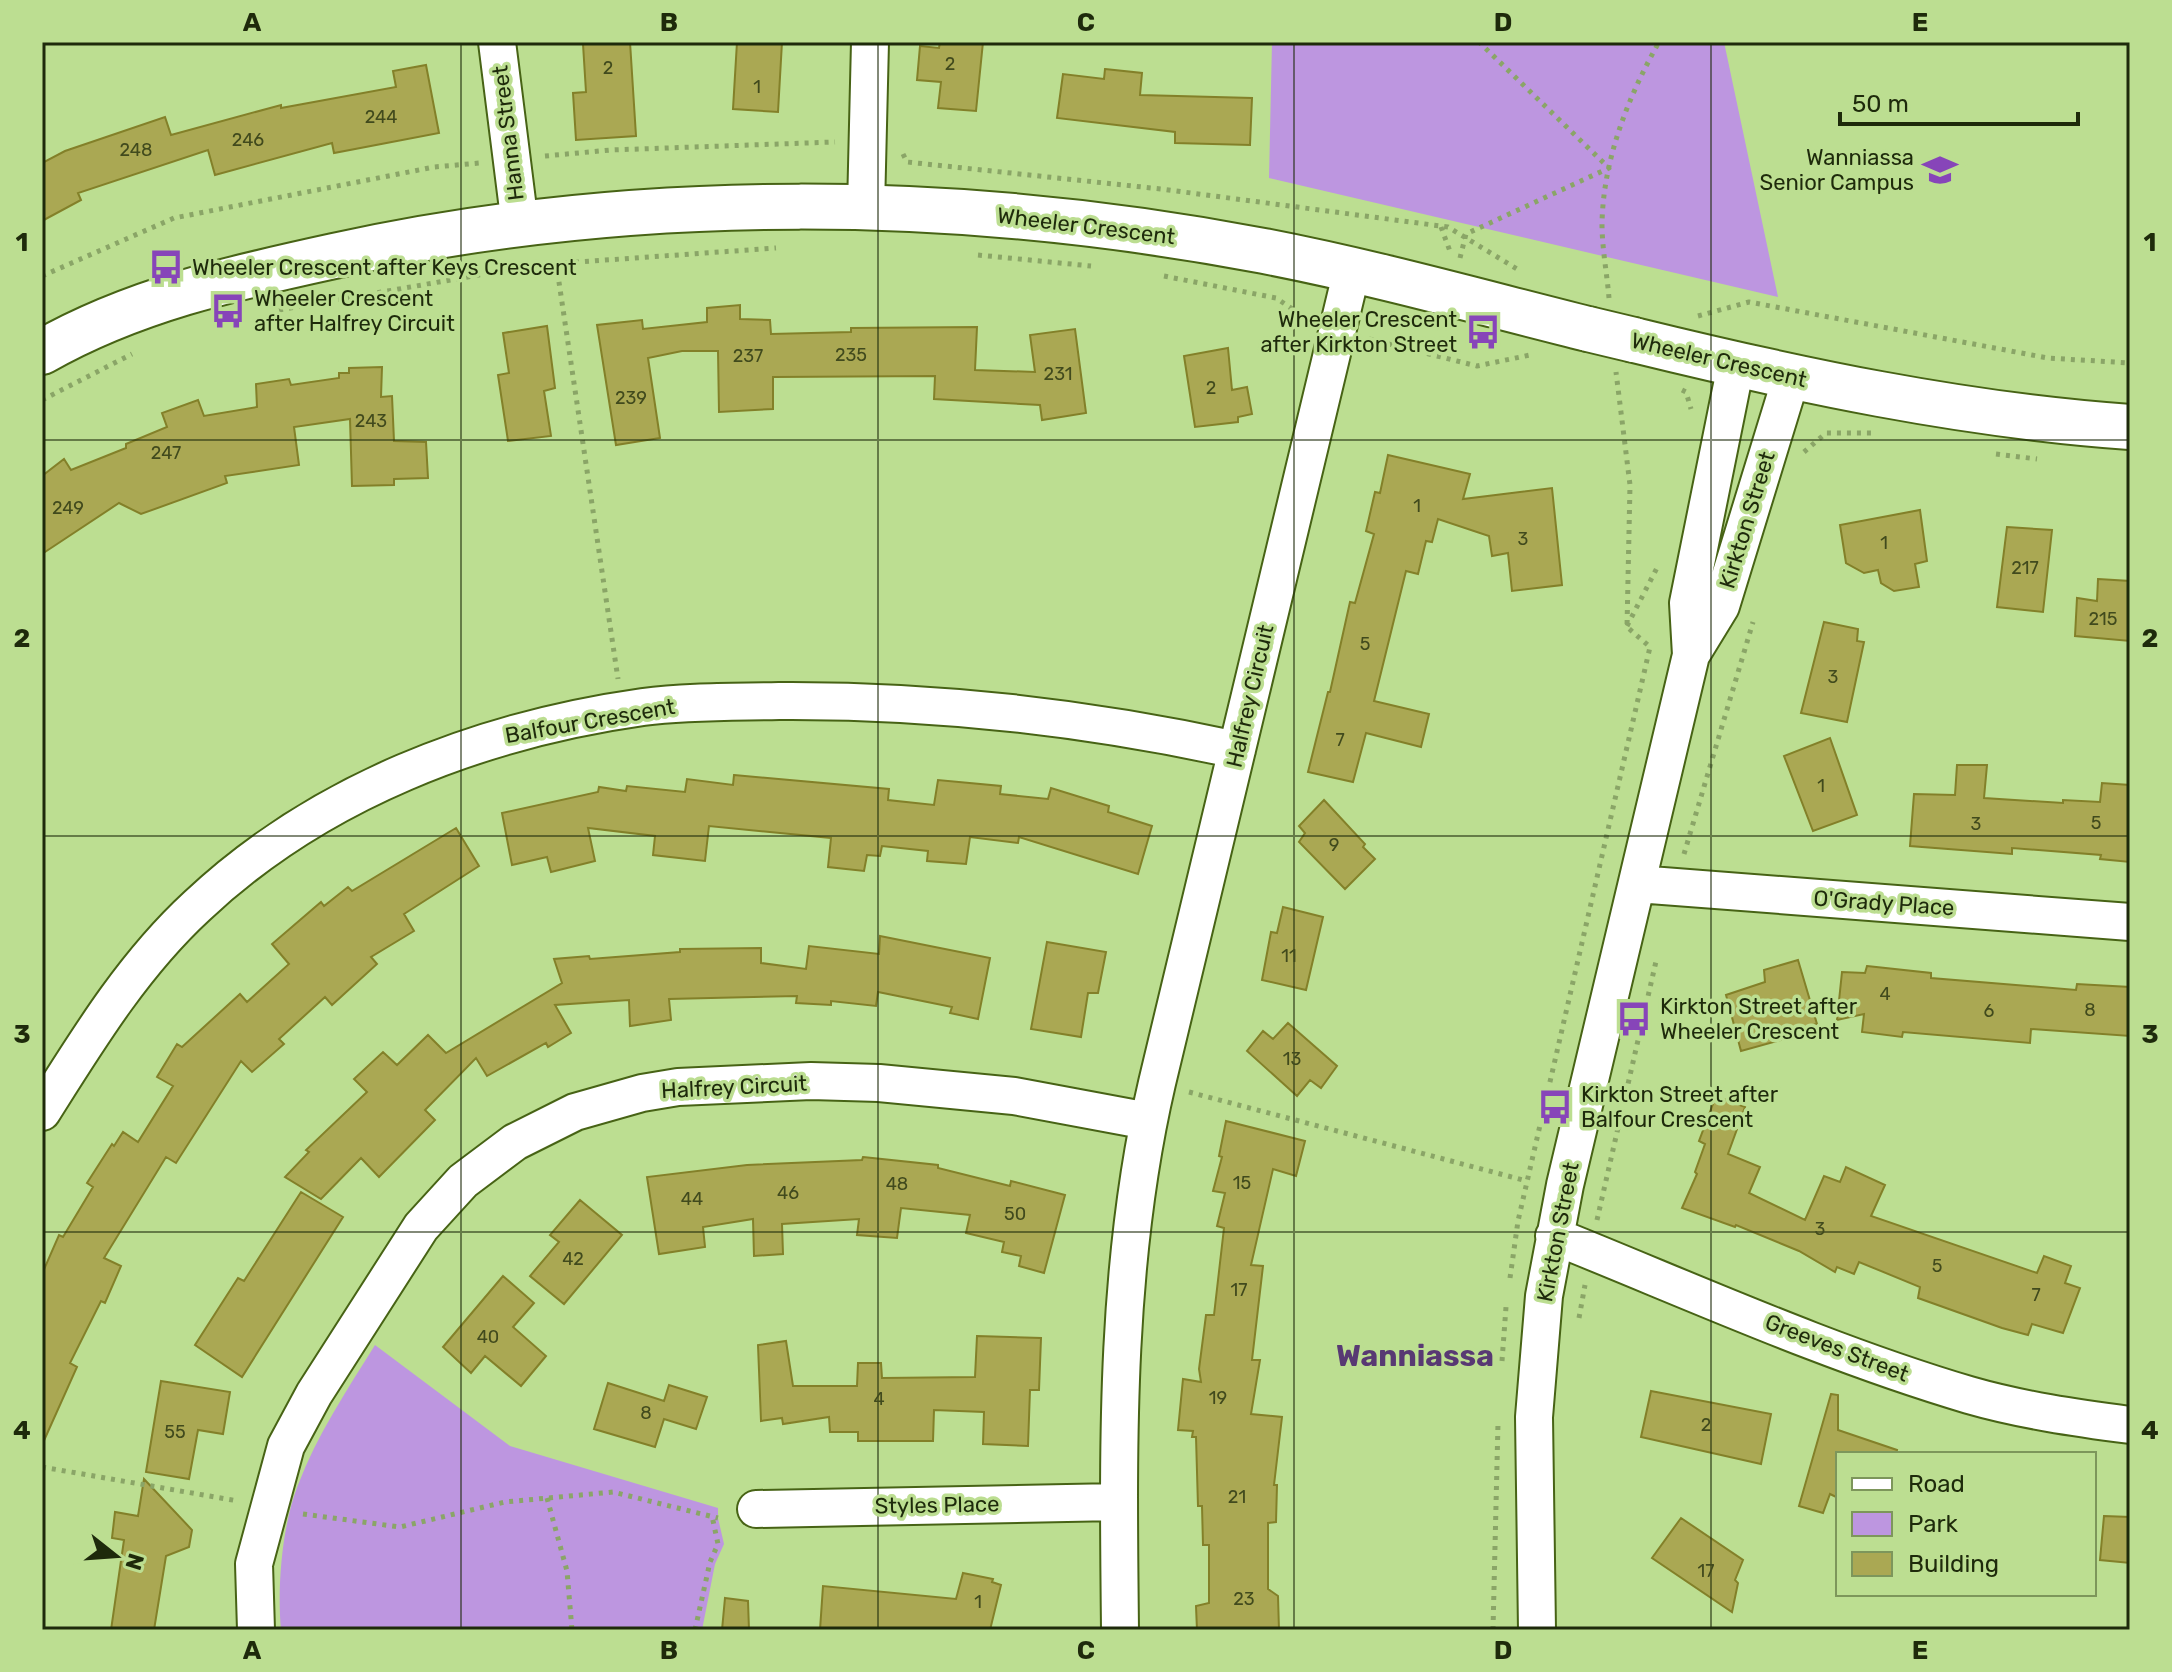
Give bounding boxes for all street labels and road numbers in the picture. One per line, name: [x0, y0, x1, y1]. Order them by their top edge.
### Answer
street label: Hanna Street: [486, 64, 530, 202]
street label: Wheeler Crescent: [995, 202, 1177, 250]
street label: Wheeler Crescent: [1629, 327, 1810, 393]
street label: Kirkton Street: [1713, 448, 1781, 592]
street label: Halfrey Circuit: [1220, 621, 1280, 770]
street label: Balfour Crescent: [503, 693, 677, 749]
street label: O'Grady Place: [1813, 885, 1955, 921]
street label: Halfrey Circuit: [660, 1070, 808, 1104]
street label: Kirkton Street: [1531, 1159, 1585, 1304]
street label: Greeves Street: [1761, 1308, 1913, 1388]
street label: Styles Place: [874, 1490, 1000, 1520]

